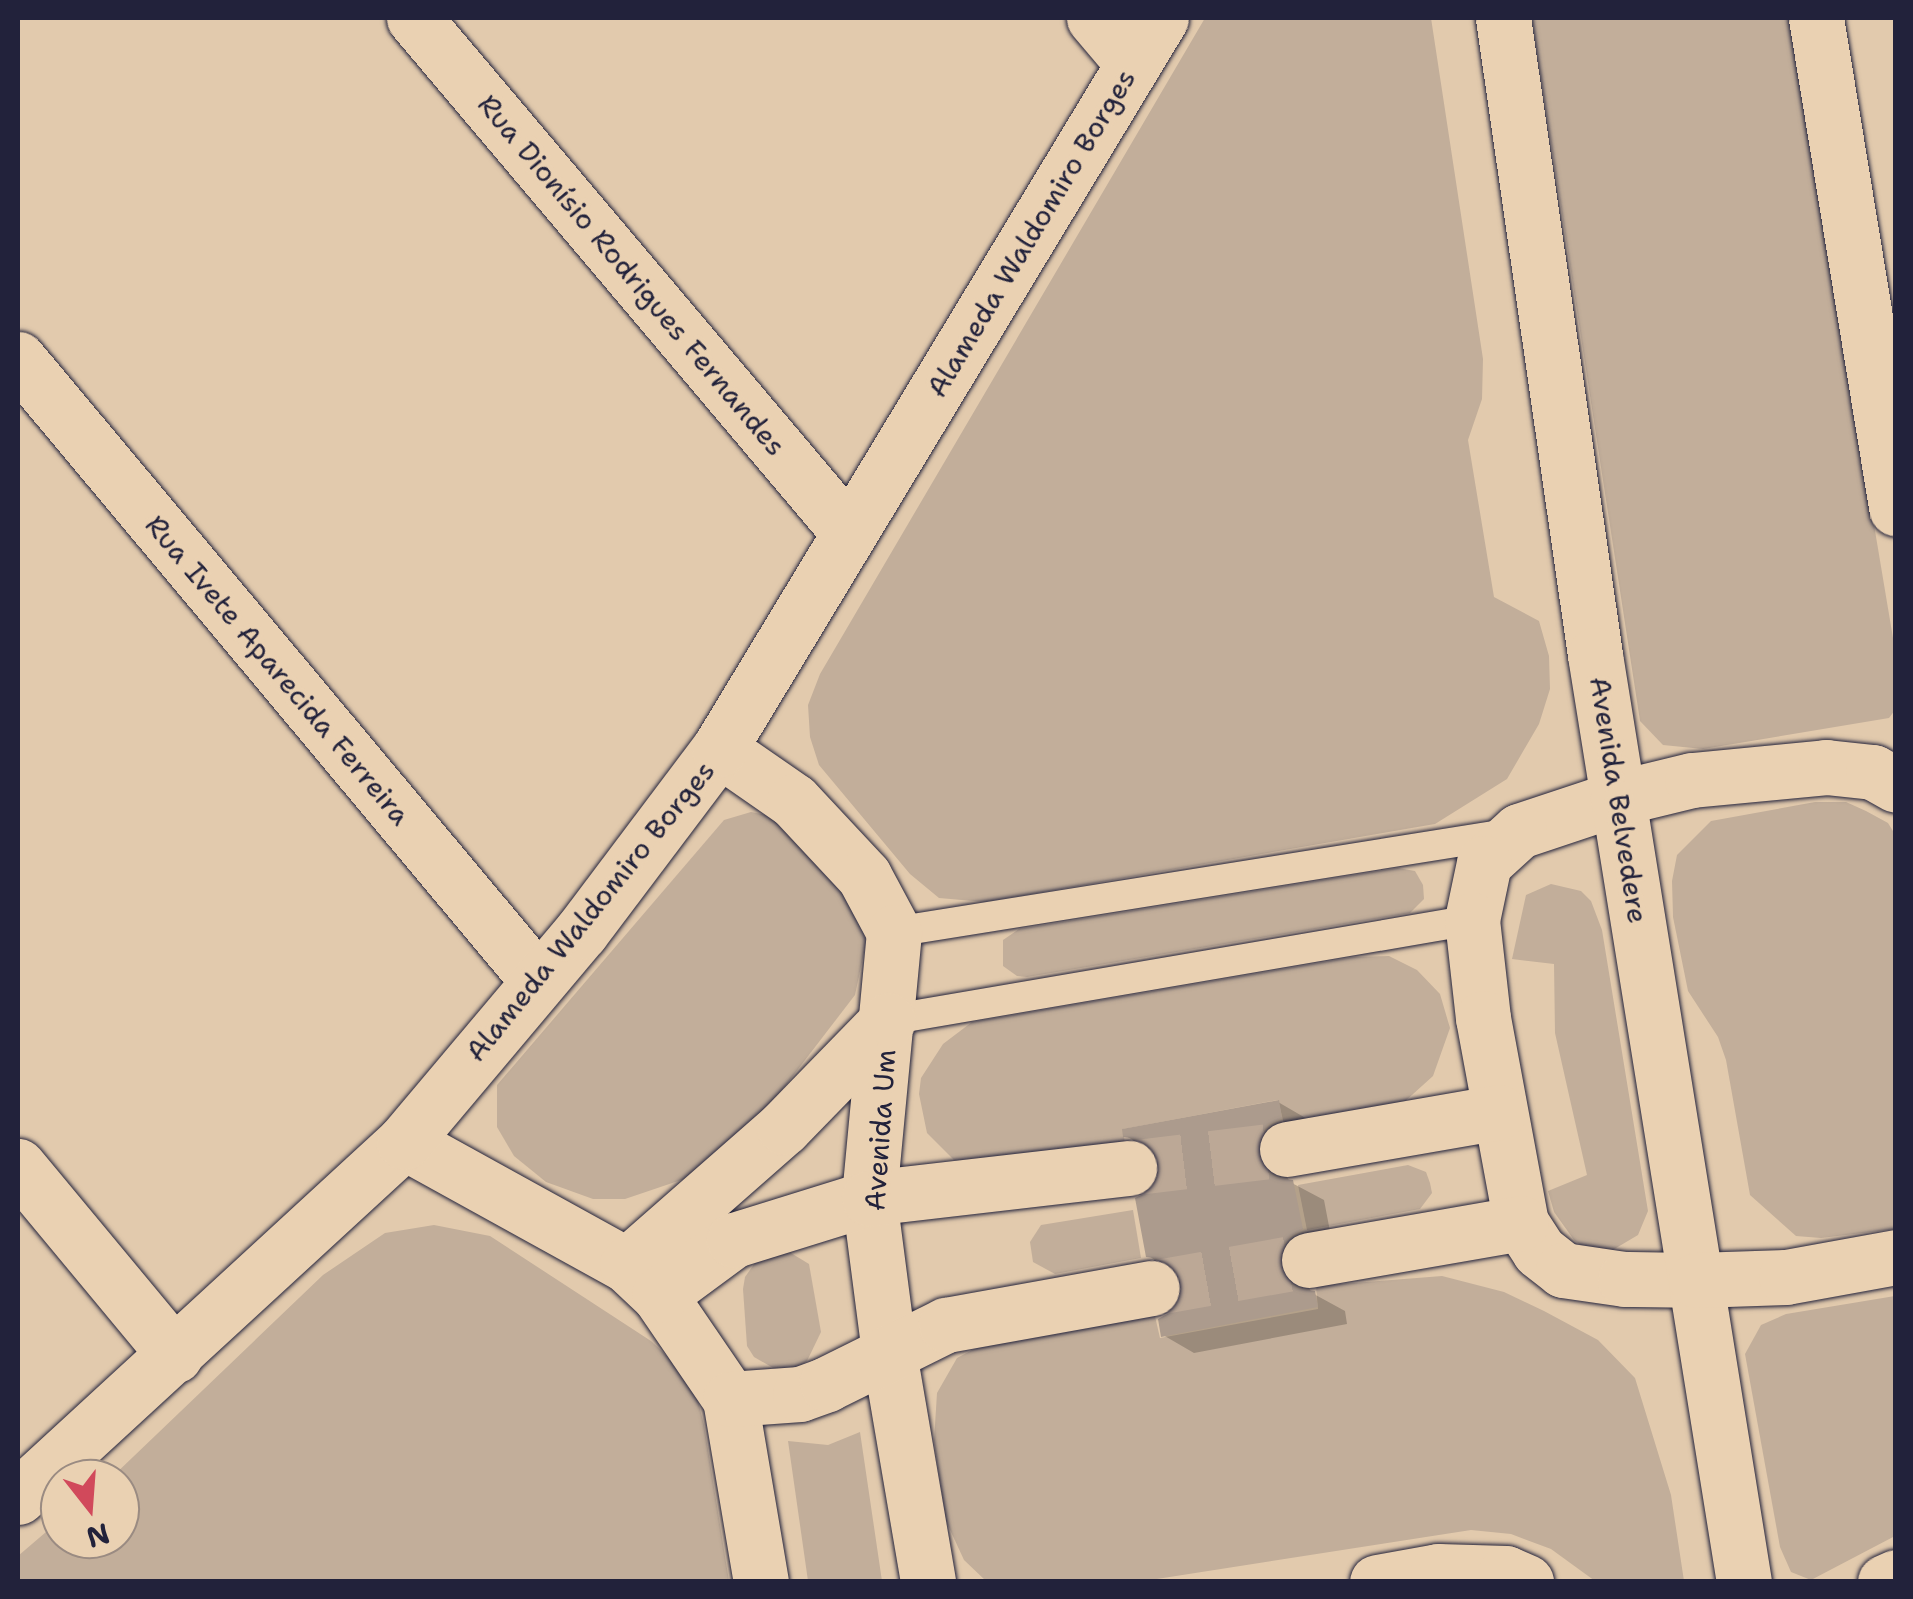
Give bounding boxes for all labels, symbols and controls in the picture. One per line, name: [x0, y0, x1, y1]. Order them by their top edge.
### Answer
street label: Alameda Waldomiro Borges: [920, 63, 1142, 403]
street label: Rua Dionísio Rodrigues Fernandes: [471, 88, 793, 462]
street label: Rua Ivete Aparecida Ferreira: [139, 508, 417, 832]
street label: Avenida Belvedere: [1583, 674, 1655, 926]
street label: Alameda Waldomiro Borges: [458, 754, 722, 1068]
street label: Avenida Um: [858, 1048, 902, 1212]
north arrow: [40, 1459, 140, 1559]
text: N: [82, 1514, 114, 1557]

